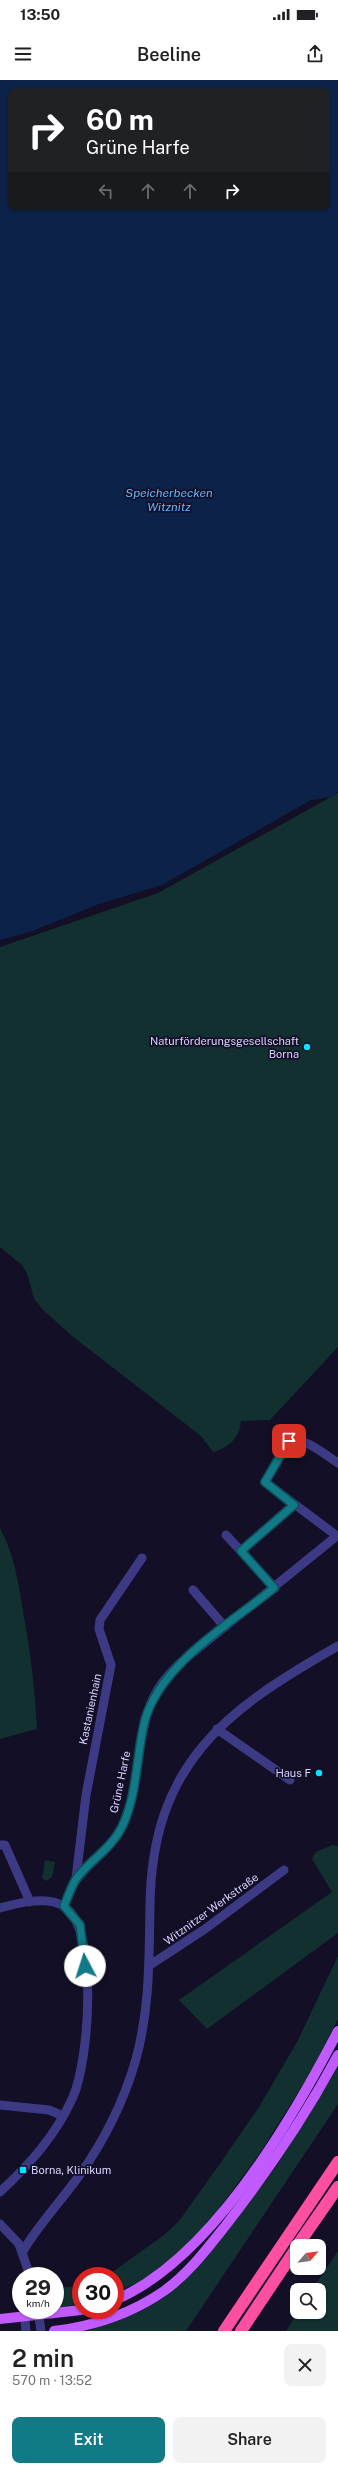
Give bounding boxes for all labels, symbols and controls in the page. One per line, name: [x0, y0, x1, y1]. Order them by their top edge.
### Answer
text: 13:50: [20, 6, 60, 23]
icon: menu: [12, 43, 34, 65]
icon: share: [304, 43, 326, 65]
text: Beeline: [137, 44, 201, 65]
text: 60 m: [86, 103, 154, 136]
icon: right: [20, 104, 72, 156]
text: Grüne Harfe: [86, 137, 190, 158]
icon: left: [95, 180, 117, 202]
icon: ahead: [137, 180, 159, 202]
icon: ahead: [179, 180, 201, 202]
icon: right: [221, 180, 243, 202]
water label: Speicherbecken Witznitz: [125, 486, 213, 514]
place label: Naturförderungsgesellschaft Borna: [150, 1035, 299, 1060]
marker: Naturförderungsgesellschaft Borna: [302, 1042, 312, 1052]
pin: [272, 1424, 306, 1458]
icon: arrive: [278, 1430, 300, 1452]
street label: Kastanienhain: [77, 1672, 103, 1746]
street label: Grüne Harfe: [108, 1750, 132, 1814]
place label: Haus F: [275, 1767, 311, 1779]
marker: Haus F: [314, 1768, 324, 1778]
street label: Witznitzer Werkstraße: [162, 1871, 260, 1947]
position arrow: [64, 1945, 106, 1987]
place label: Borna, Klinikum: [31, 2164, 111, 2176]
marker: Borna, Klinikum: [18, 2165, 28, 2175]
north arrow: [290, 2239, 326, 2275]
map controls: [290, 2239, 326, 2319]
speed limit sign: 30: [72, 2267, 124, 2319]
text: 29: [25, 2276, 51, 2300]
button: search: [290, 2283, 326, 2319]
text: km/h: [26, 2297, 50, 2309]
text: 2 min: [12, 2344, 74, 2372]
button: close: [284, 2344, 326, 2386]
text: 570 m · 13:52: [12, 2373, 92, 2388]
button: Exit: [12, 2417, 165, 2463]
button: Share: [173, 2417, 326, 2463]

